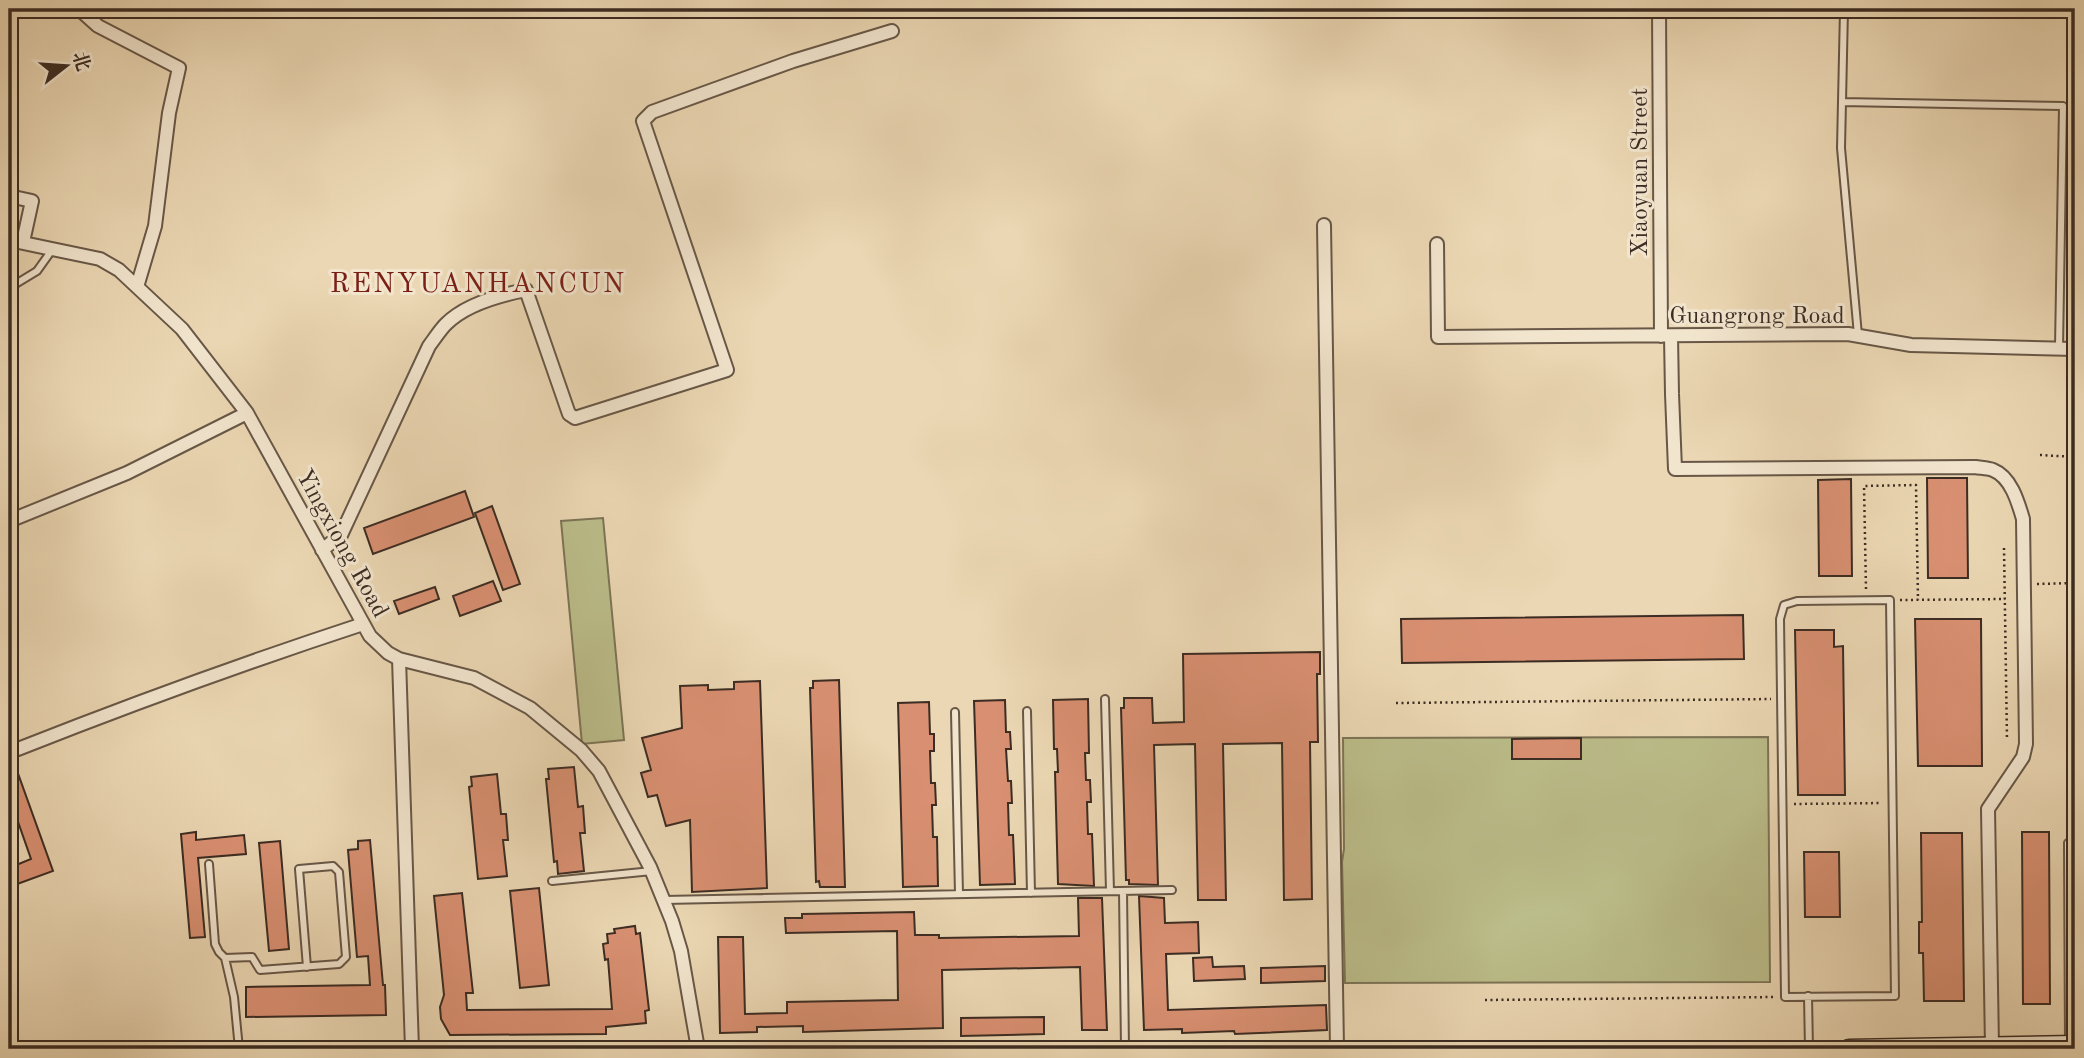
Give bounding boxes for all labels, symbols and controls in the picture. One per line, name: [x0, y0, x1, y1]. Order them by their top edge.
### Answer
north arrow: [32, 32, 102, 102]
text: 北: [68, 49, 94, 74]
street label: Xiaoyuan Street: [1629, 88, 1653, 256]
district label: RENYUANHANCUN: [330, 271, 626, 299]
street label: Guangrong Road: [1669, 305, 1845, 329]
street label: Yingxiong Road: [291, 466, 392, 622]

